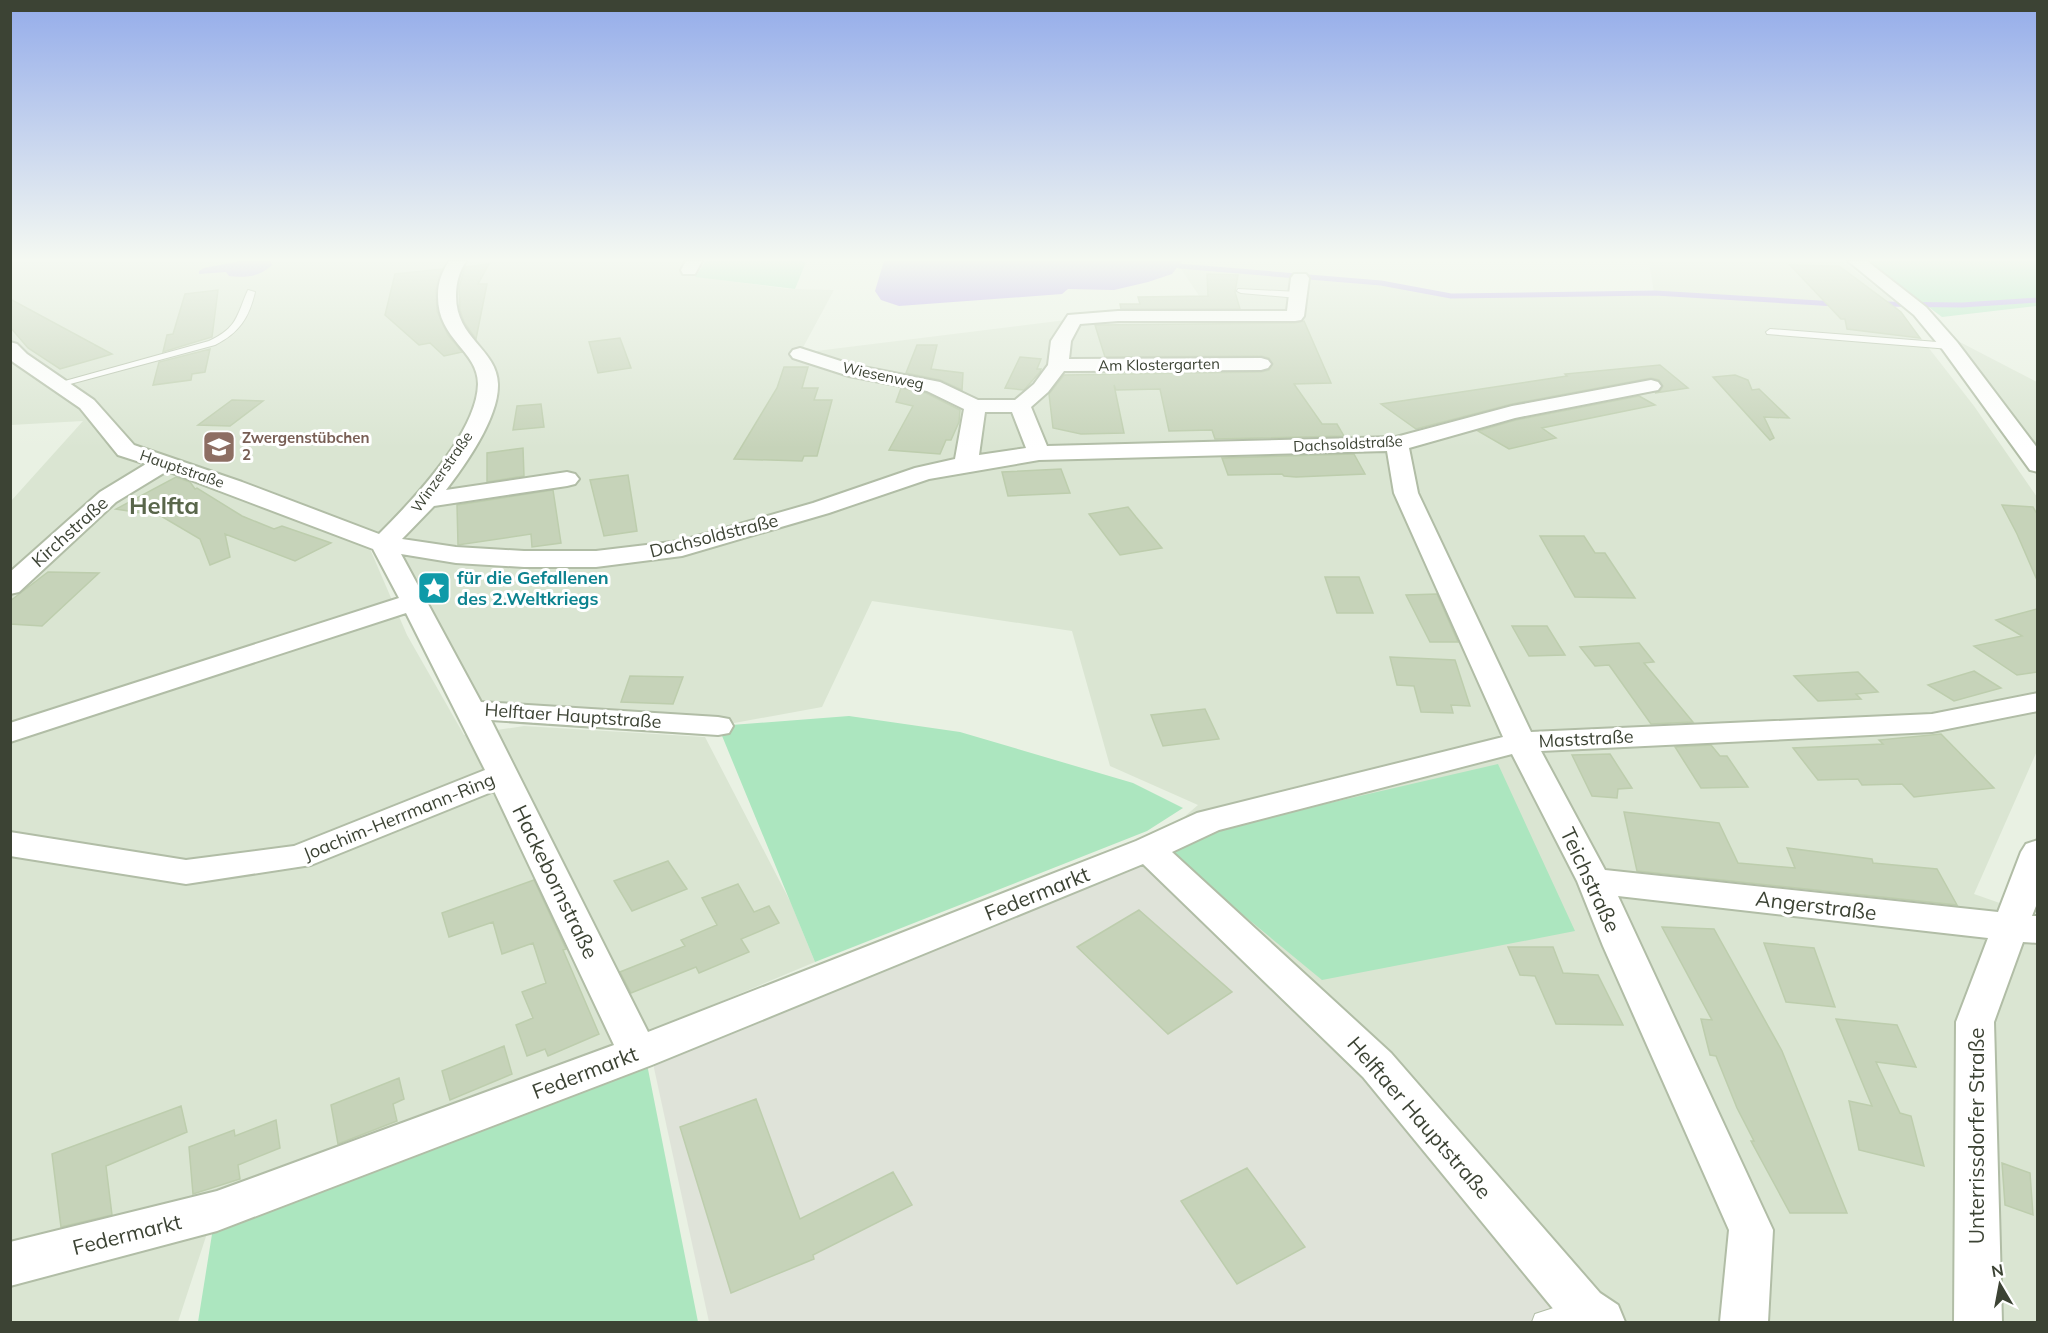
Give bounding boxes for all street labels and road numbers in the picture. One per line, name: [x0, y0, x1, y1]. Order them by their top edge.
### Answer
street label: Am Klostergarten: [1098, 354, 1220, 375]
street label: Wiesenweg: [841, 358, 926, 393]
street label: Winzerstraße: [407, 427, 477, 516]
street label: Dachsoldstraße: [1293, 431, 1403, 456]
street label: Hauptstraße: [137, 445, 227, 492]
street label: Kirchstraße: [27, 491, 113, 572]
street label: Dachsoldstraße: [647, 508, 781, 563]
street label: Helftaer Hauptstraße: [484, 698, 662, 733]
street label: Maststraße: [1538, 725, 1634, 752]
street label: Joachim-Herrmann-Ring: [300, 768, 498, 865]
street label: Hackebornstraße: [507, 800, 604, 963]
street label: Teichstraße: [1555, 823, 1627, 936]
street label: Federmarkt: [980, 860, 1093, 926]
street label: Angerstraße: [1754, 885, 1878, 925]
street label: Unterrissdorfer Straße: [1963, 1028, 1989, 1244]
street label: Helftaer Hauptstraße: [1342, 1031, 1497, 1204]
street label: Federmarkt: [528, 1040, 641, 1104]
street label: Federmarkt: [70, 1208, 184, 1260]

